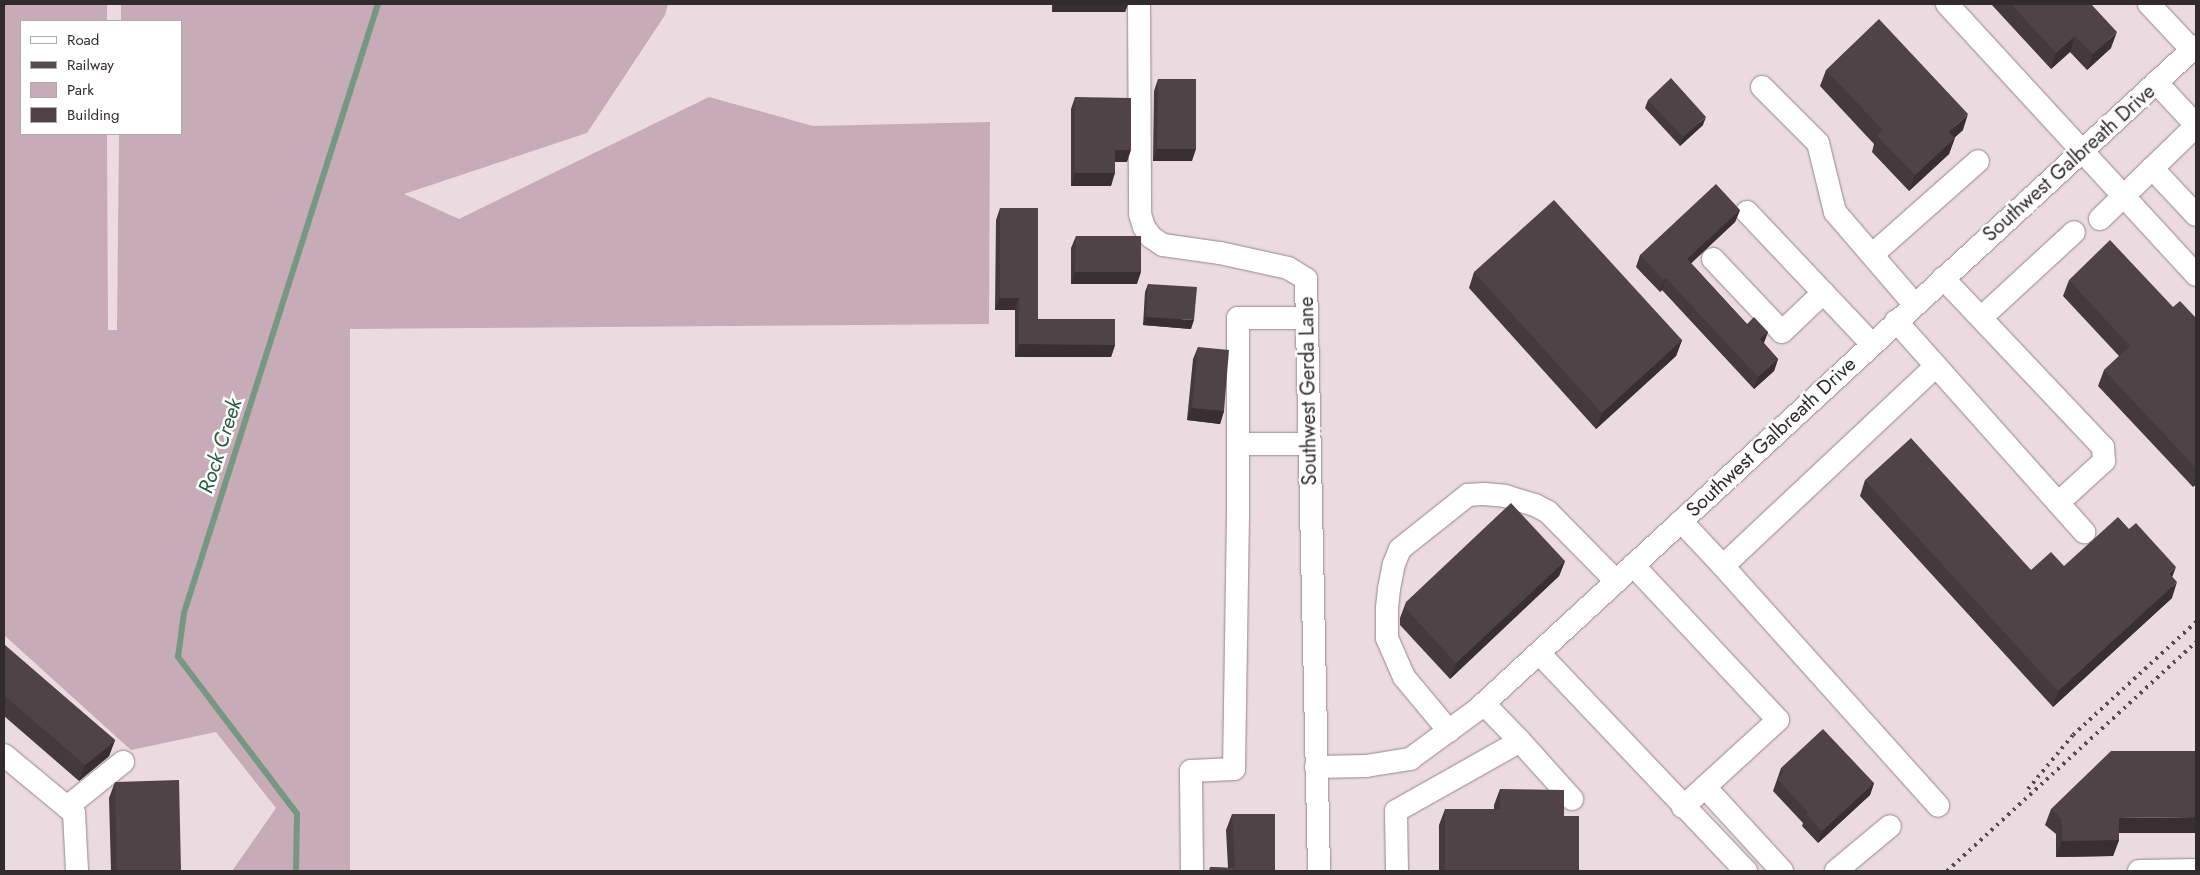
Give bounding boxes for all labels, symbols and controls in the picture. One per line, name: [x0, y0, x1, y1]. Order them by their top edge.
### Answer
legend: [20, 20, 182, 135]
text: Road: [67, 29, 99, 51]
text: Railway: [67, 54, 114, 76]
text: Park: [67, 79, 94, 101]
street label: Southwest Galbreath Drive: [1978, 79, 2160, 247]
text: Building: [67, 104, 119, 126]
street label: Southwest Gerda Lane: [1294, 296, 1322, 486]
street label: Southwest Galbreath Drive: [1681, 352, 1861, 522]
water label: Rock Creek: [193, 395, 247, 497]

